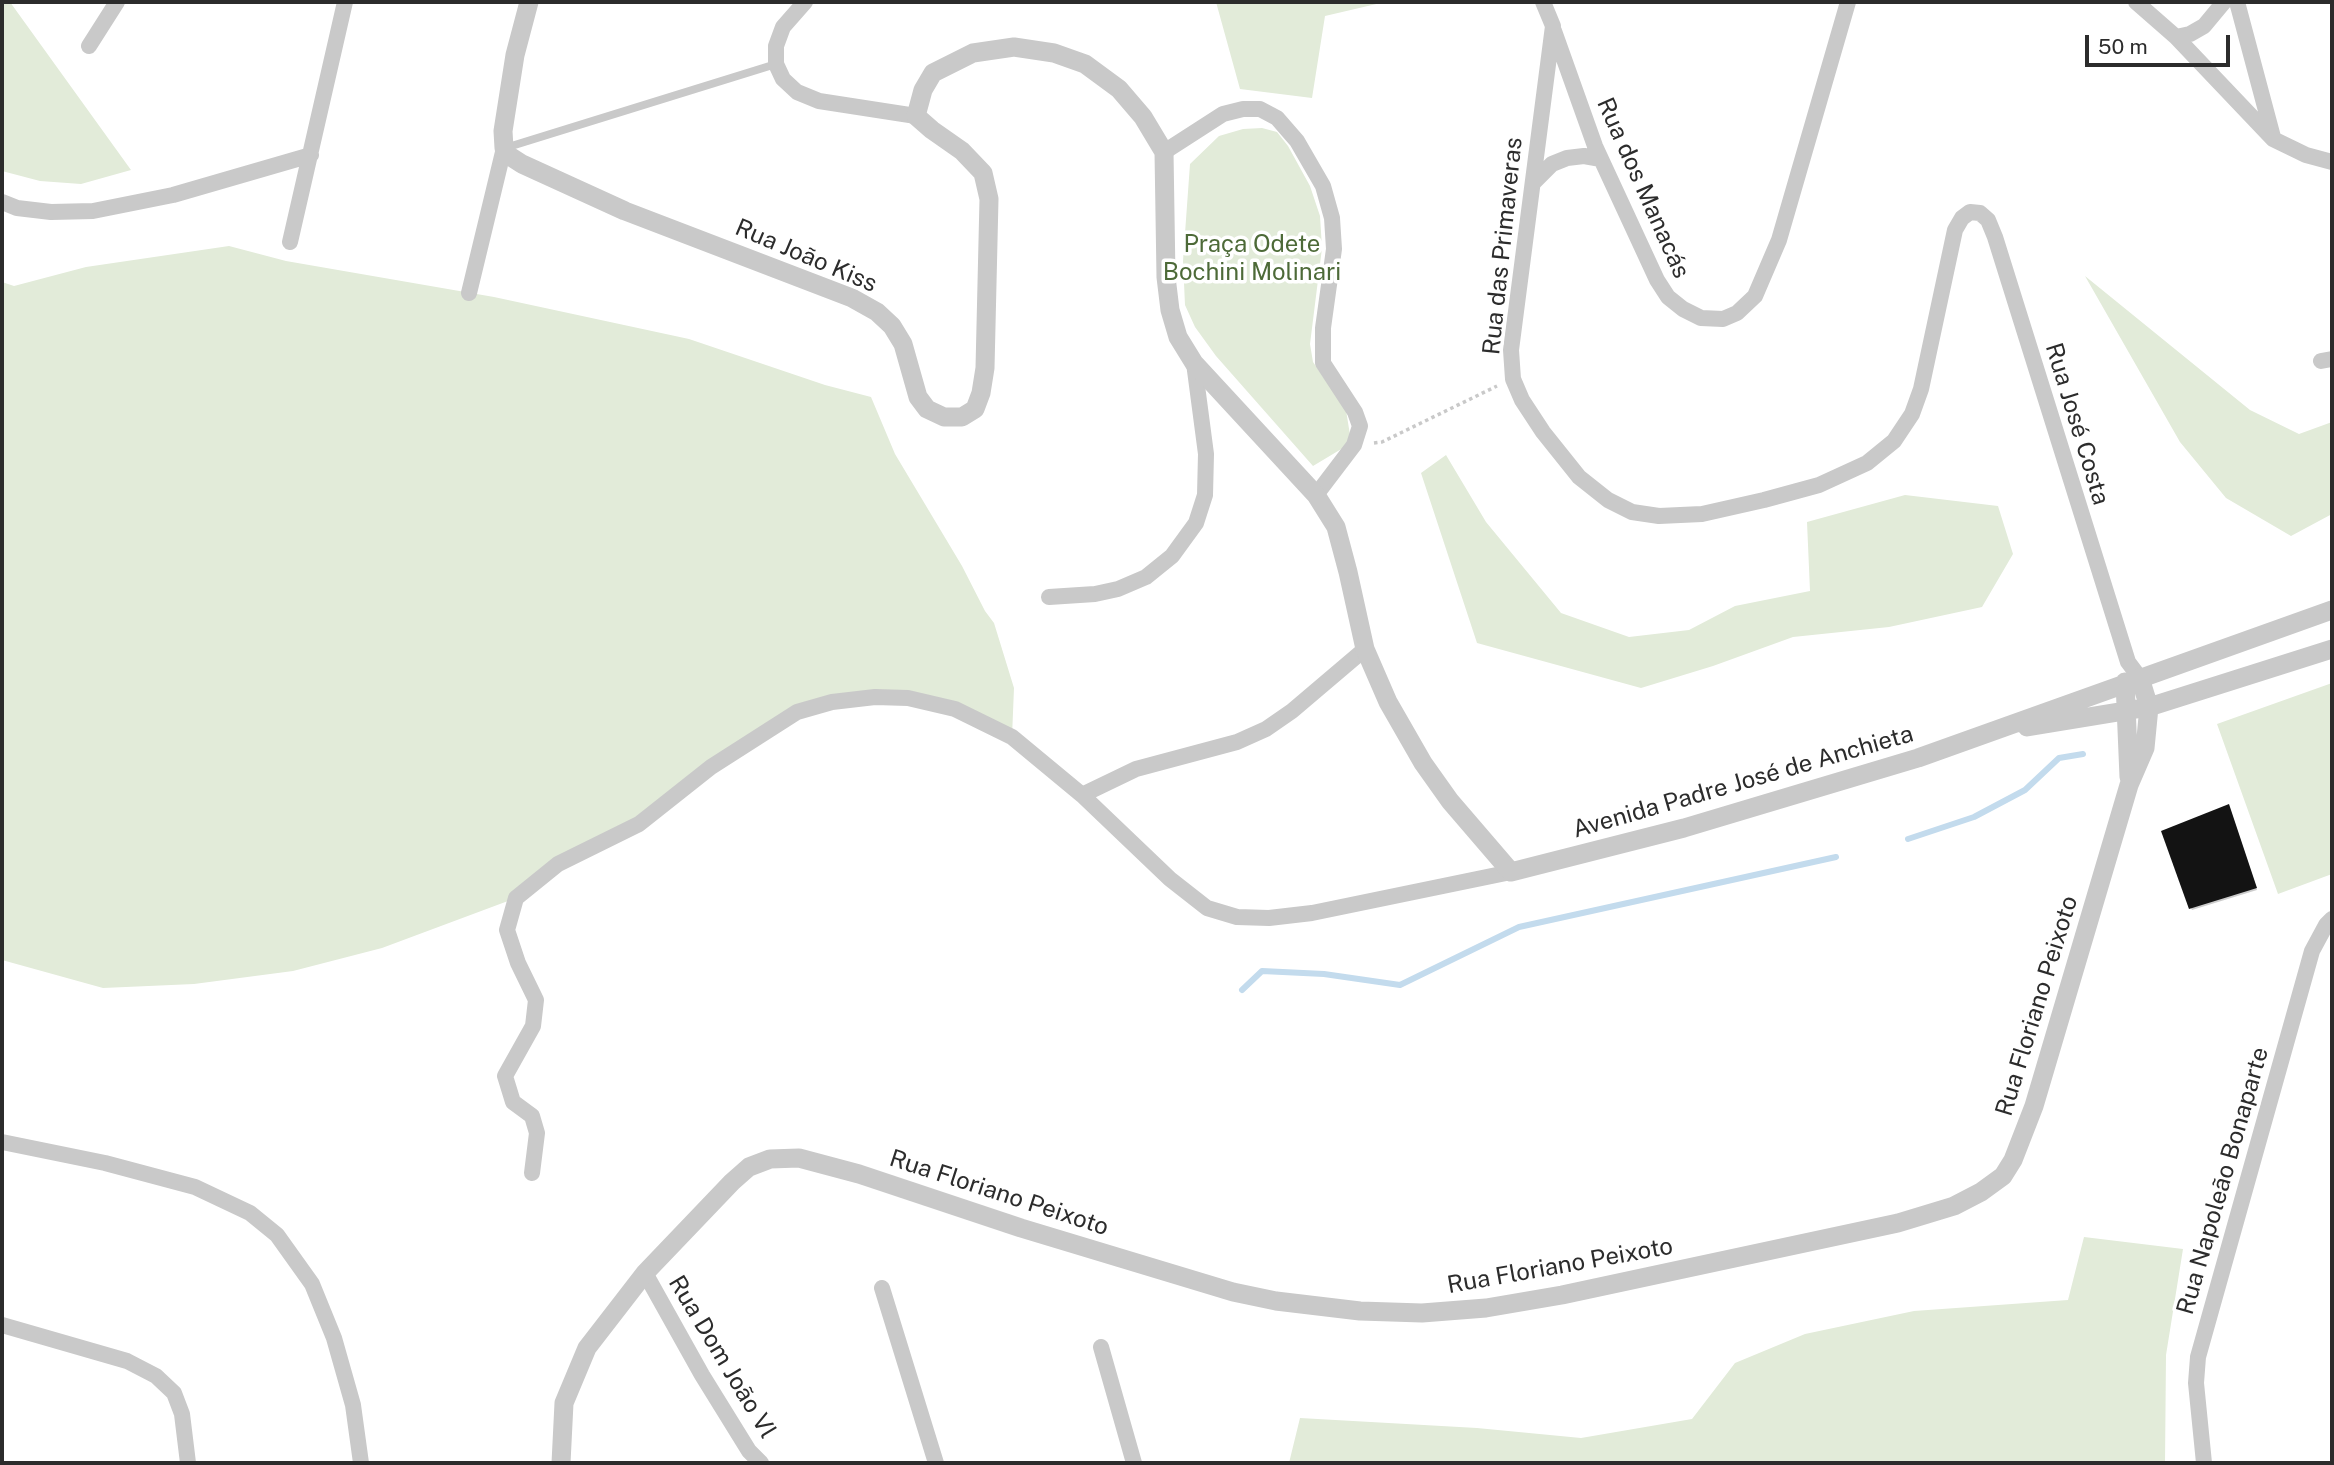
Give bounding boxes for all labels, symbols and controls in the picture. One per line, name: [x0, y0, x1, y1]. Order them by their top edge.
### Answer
scale bar: [2089, 21, 2234, 65]
text: 50 m: [2098, 34, 2148, 59]
street label: Rua dos Manacás: [1590, 93, 1696, 283]
street label: Rua das Primaveras: [1477, 136, 1529, 356]
street label: Rua João Kiss: [731, 213, 881, 299]
park label: Praça Odete Bochini Molinari: [1163, 231, 1341, 287]
street label: Rua José Costa: [2039, 340, 2115, 508]
street label: Avenida Padre José de Anchieta: [1569, 720, 1917, 844]
street label: Rua Floriano Peixoto: [1990, 892, 2084, 1120]
street label: Rua Napoleão Bonaparte: [2171, 1044, 2275, 1318]
street label: Rua Floriano Peixoto: [886, 1144, 1112, 1242]
street label: Rua Floriano Peixoto: [1445, 1232, 1675, 1300]
street label: Rua Dom João Vl: [662, 1270, 782, 1444]

